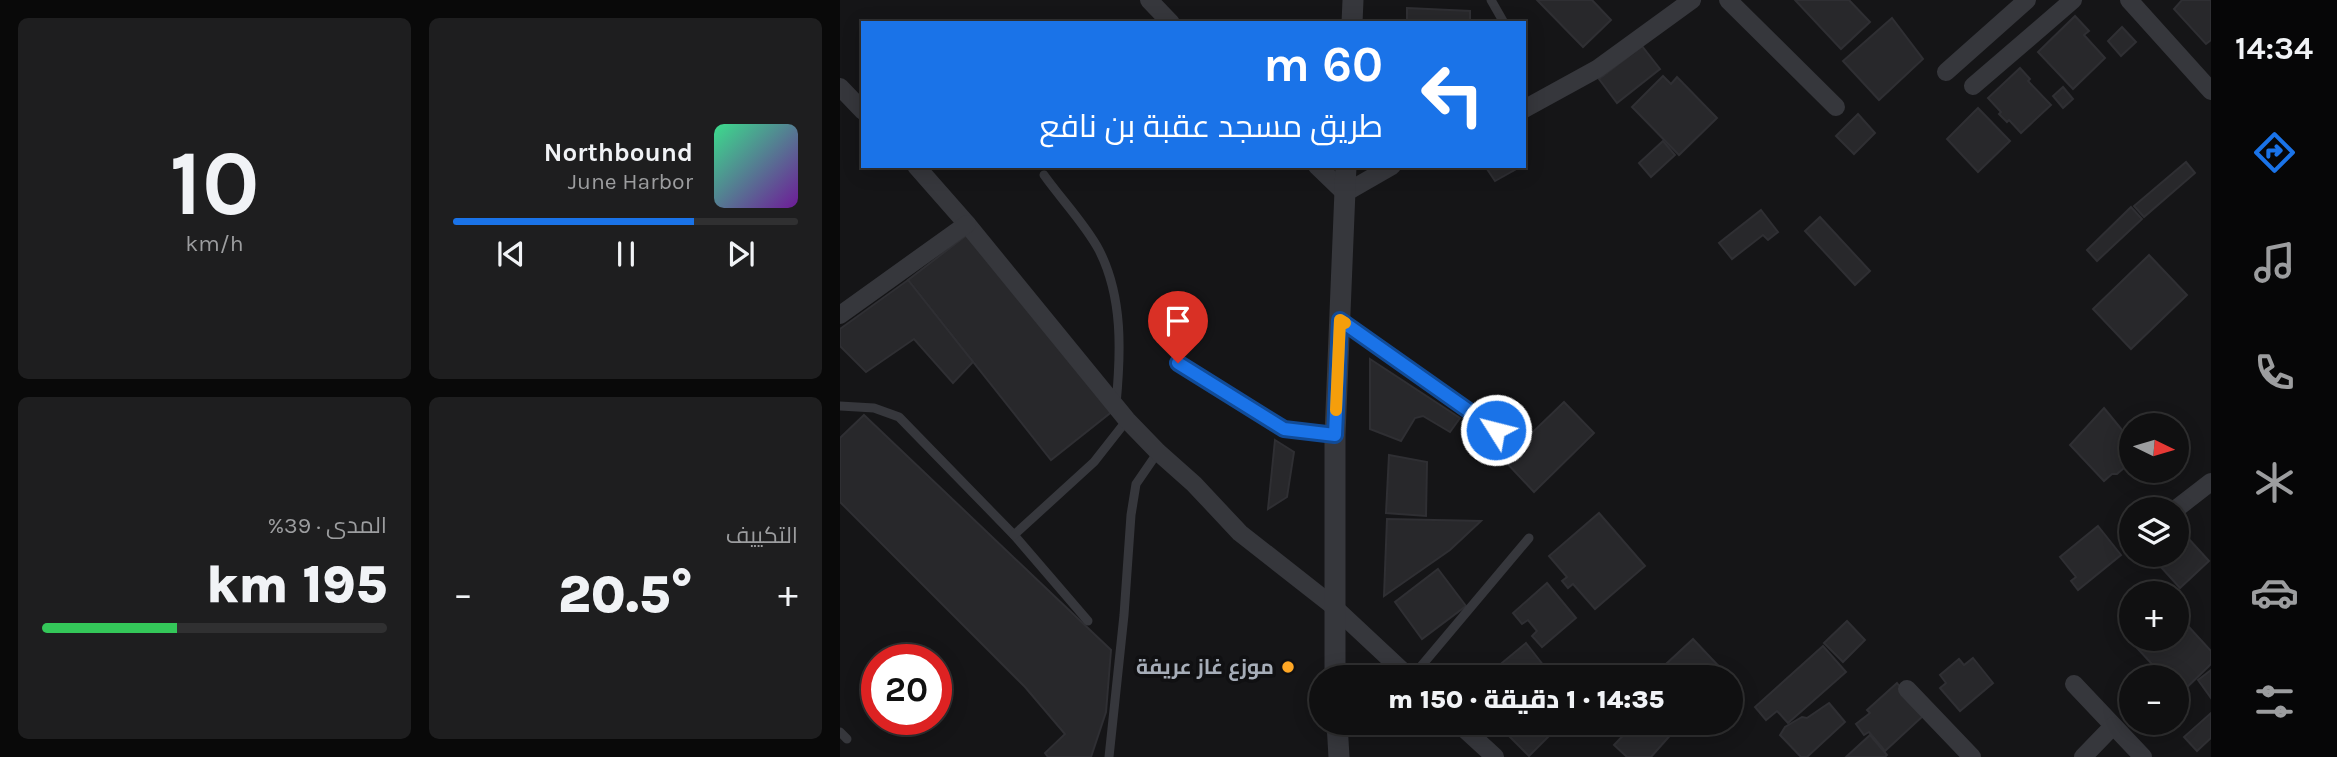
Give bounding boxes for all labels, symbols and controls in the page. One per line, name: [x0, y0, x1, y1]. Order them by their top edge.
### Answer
text: 14:34: [2235, 30, 2313, 67]
text: 60 m: [1263, 36, 1383, 93]
icon: left: [1407, 49, 1498, 140]
text: طريق مسجد عقبة بن نافع: [1039, 108, 1383, 145]
icon: directions: [2250, 128, 2299, 177]
text: 10: [170, 131, 260, 237]
text: Northbound: [544, 137, 693, 168]
text: June Harbor: [568, 168, 693, 195]
text: km/h: [185, 230, 244, 257]
icon: previous: [492, 235, 530, 273]
icon: pause: [607, 235, 645, 273]
icon: next: [722, 235, 760, 273]
icon: music: [2250, 238, 2299, 287]
pin: [1148, 291, 1208, 363]
icon: arrive: [1159, 302, 1197, 340]
icon: phone: [2250, 348, 2299, 397]
position arrow: [1459, 393, 1533, 467]
north arrow: [2119, 413, 2189, 483]
map controls: [2119, 413, 2189, 735]
icon: climate: [2250, 458, 2299, 507]
button: layers: [2119, 497, 2189, 567]
text: المدى · 39%: [267, 512, 387, 539]
text: التكييف: [726, 522, 798, 549]
text: 195 km: [206, 554, 387, 615]
text: 20.5°: [558, 564, 693, 625]
icon: car: [2250, 568, 2299, 617]
text: −: [453, 572, 473, 617]
text: +: [778, 572, 798, 617]
button: +: [2119, 581, 2189, 651]
speed limit sign: 20: [861, 644, 952, 735]
place label: موزع غاز عريفة: [1136, 655, 1274, 681]
marker: موزع غاز عريفة: [1280, 659, 1296, 675]
button: −: [2119, 665, 2189, 735]
icon: filters: [2250, 677, 2299, 726]
text: 14:35 · 1 دقيقة · 150 m: [1388, 684, 1664, 715]

